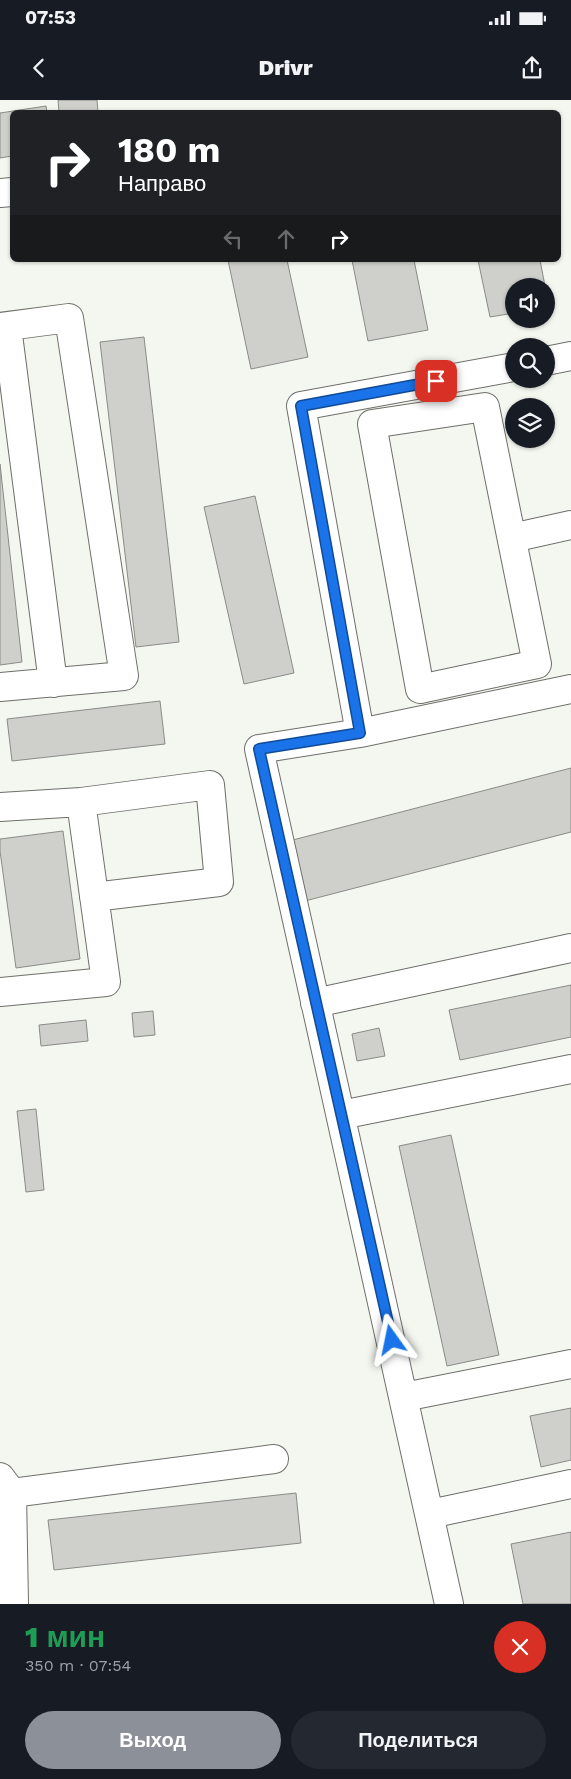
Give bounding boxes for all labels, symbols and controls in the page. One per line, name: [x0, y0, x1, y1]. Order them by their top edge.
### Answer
text: 07:53: [25, 6, 76, 29]
icon: back: [25, 54, 53, 82]
icon: share: [518, 54, 546, 82]
text: Drivr: [258, 55, 313, 80]
text: 180 m: [118, 129, 221, 171]
icon: right: [35, 130, 100, 195]
text: Направо: [118, 171, 206, 196]
icon: left: [219, 225, 247, 253]
icon: ahead: [272, 225, 300, 253]
icon: right: [325, 225, 353, 253]
map controls: [505, 278, 555, 448]
button: sound: [505, 278, 555, 328]
button: search: [505, 338, 555, 388]
pin: [415, 360, 457, 402]
icon: arrive: [422, 367, 450, 395]
button: layers: [505, 398, 555, 448]
position arrow: [365, 1313, 417, 1365]
text: 1 мин: [25, 1619, 105, 1654]
button: close: [494, 1621, 546, 1673]
text: 350 m · 07:54: [25, 1656, 131, 1675]
button: Выход: [25, 1711, 281, 1769]
button: Поделиться: [291, 1711, 546, 1769]

